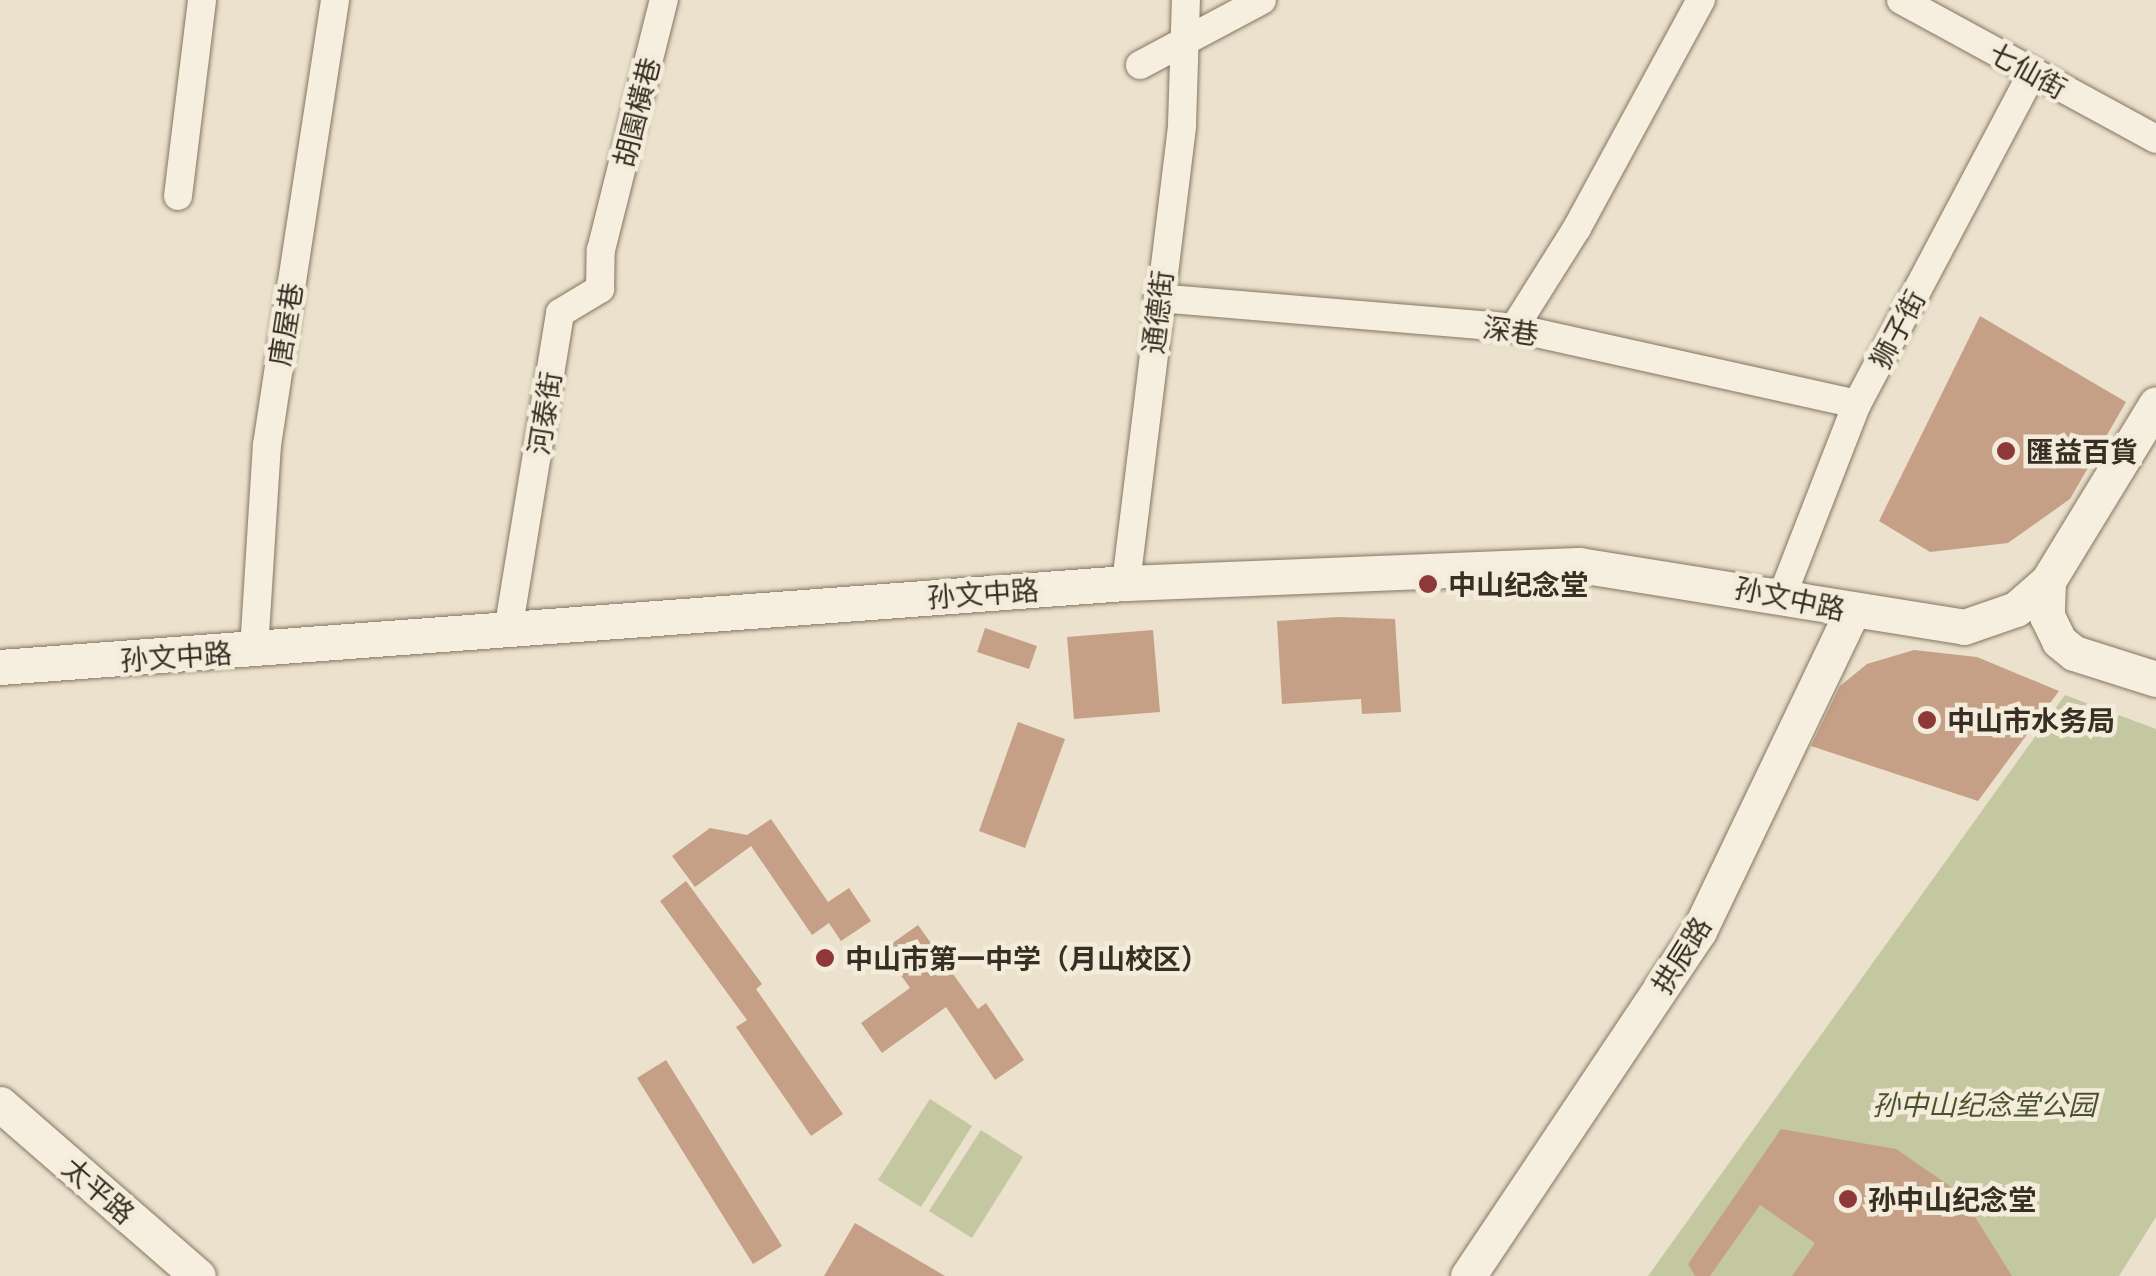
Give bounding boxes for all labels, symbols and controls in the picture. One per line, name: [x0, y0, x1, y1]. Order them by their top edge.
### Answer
street label: 七仙街: [1983, 35, 2073, 105]
street label: 胡園橫巷: [606, 54, 666, 170]
street label: 通德街: [1135, 268, 1179, 356]
street label: 唐屋巷: [262, 280, 308, 368]
street label: 狮子街: [1862, 284, 1932, 374]
street label: 深巷: [1481, 309, 1541, 351]
street label: 河泰街: [521, 369, 567, 457]
place label: 匯益百貨: [2026, 434, 2138, 468]
marker: 匯益百貨: [1995, 440, 2017, 462]
place label: 中山纪念堂: [1448, 567, 1588, 601]
street label: 孙文中路: [1732, 570, 1848, 626]
street label: 孙文中路: [926, 572, 1040, 614]
marker: 中山纪念堂: [1417, 573, 1439, 595]
street label: 孙文中路: [119, 635, 233, 677]
place label: 中山市水务局: [1947, 703, 2115, 737]
marker: 中山市水务局: [1916, 709, 1938, 731]
street label: 拱辰路: [1644, 910, 1718, 1000]
place label: 中山市第一中学（月山校区）: [845, 941, 1209, 975]
marker: 中山市第一中学（月山校区）: [814, 947, 836, 969]
park label: 孙中山纪念堂公园: [1872, 1087, 2096, 1121]
street label: 太平路: [56, 1150, 142, 1230]
place label: 孙中山纪念堂: [1868, 1182, 2036, 1216]
marker: 孙中山纪念堂: [1837, 1188, 1859, 1210]

